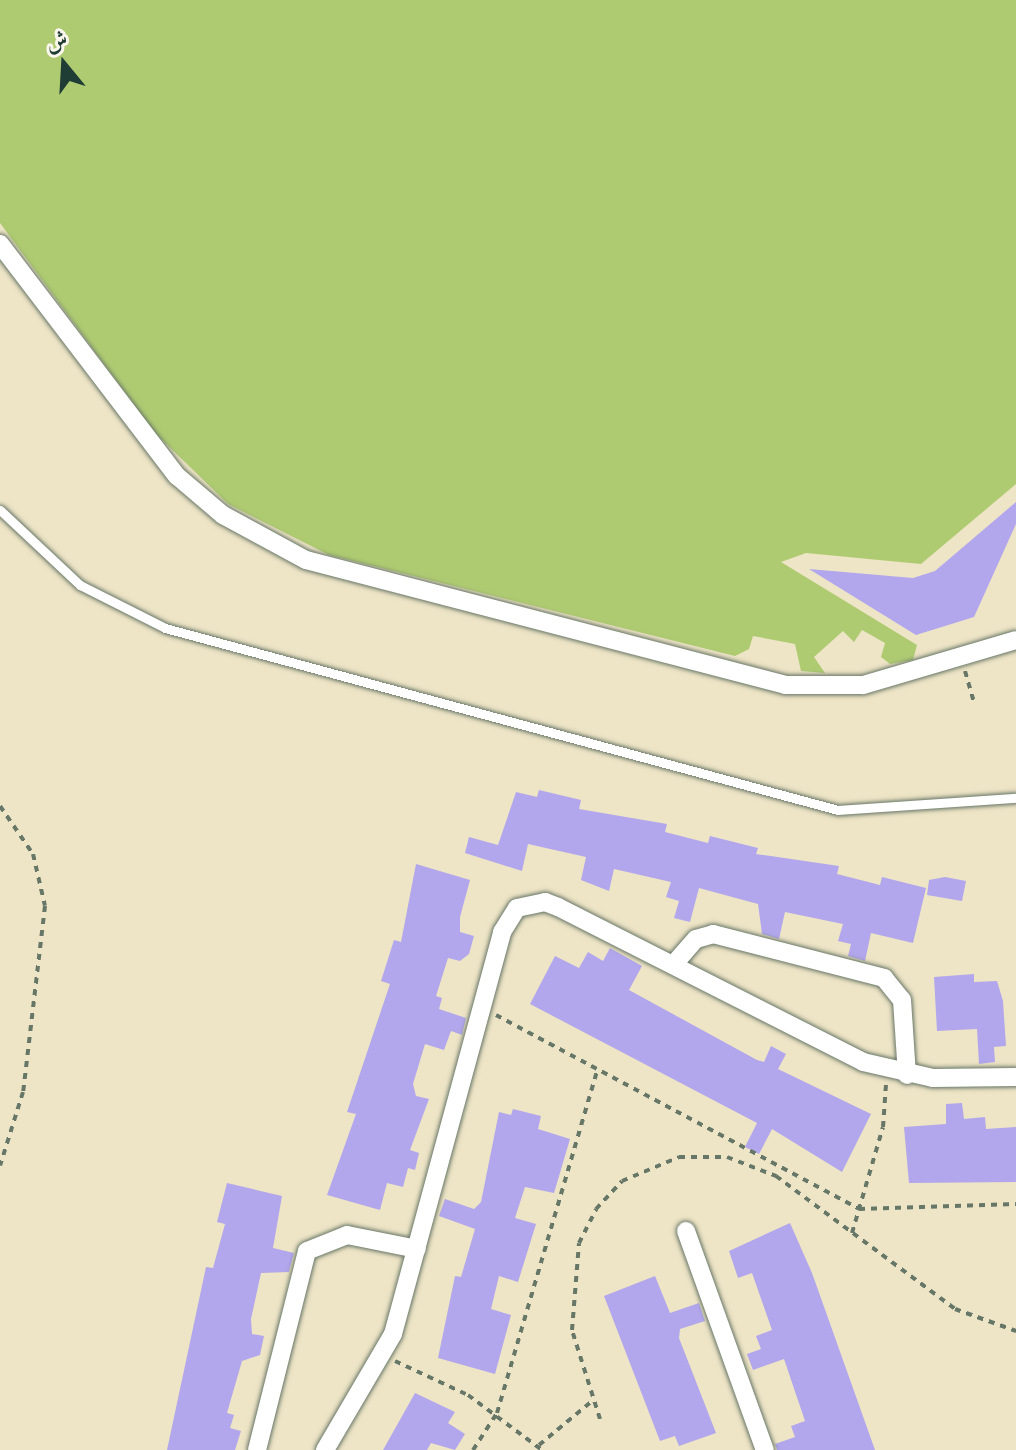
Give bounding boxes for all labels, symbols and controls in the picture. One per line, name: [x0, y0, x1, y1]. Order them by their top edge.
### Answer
north arrow: [24, 24, 104, 104]
text: ش: [42, 24, 71, 58]

